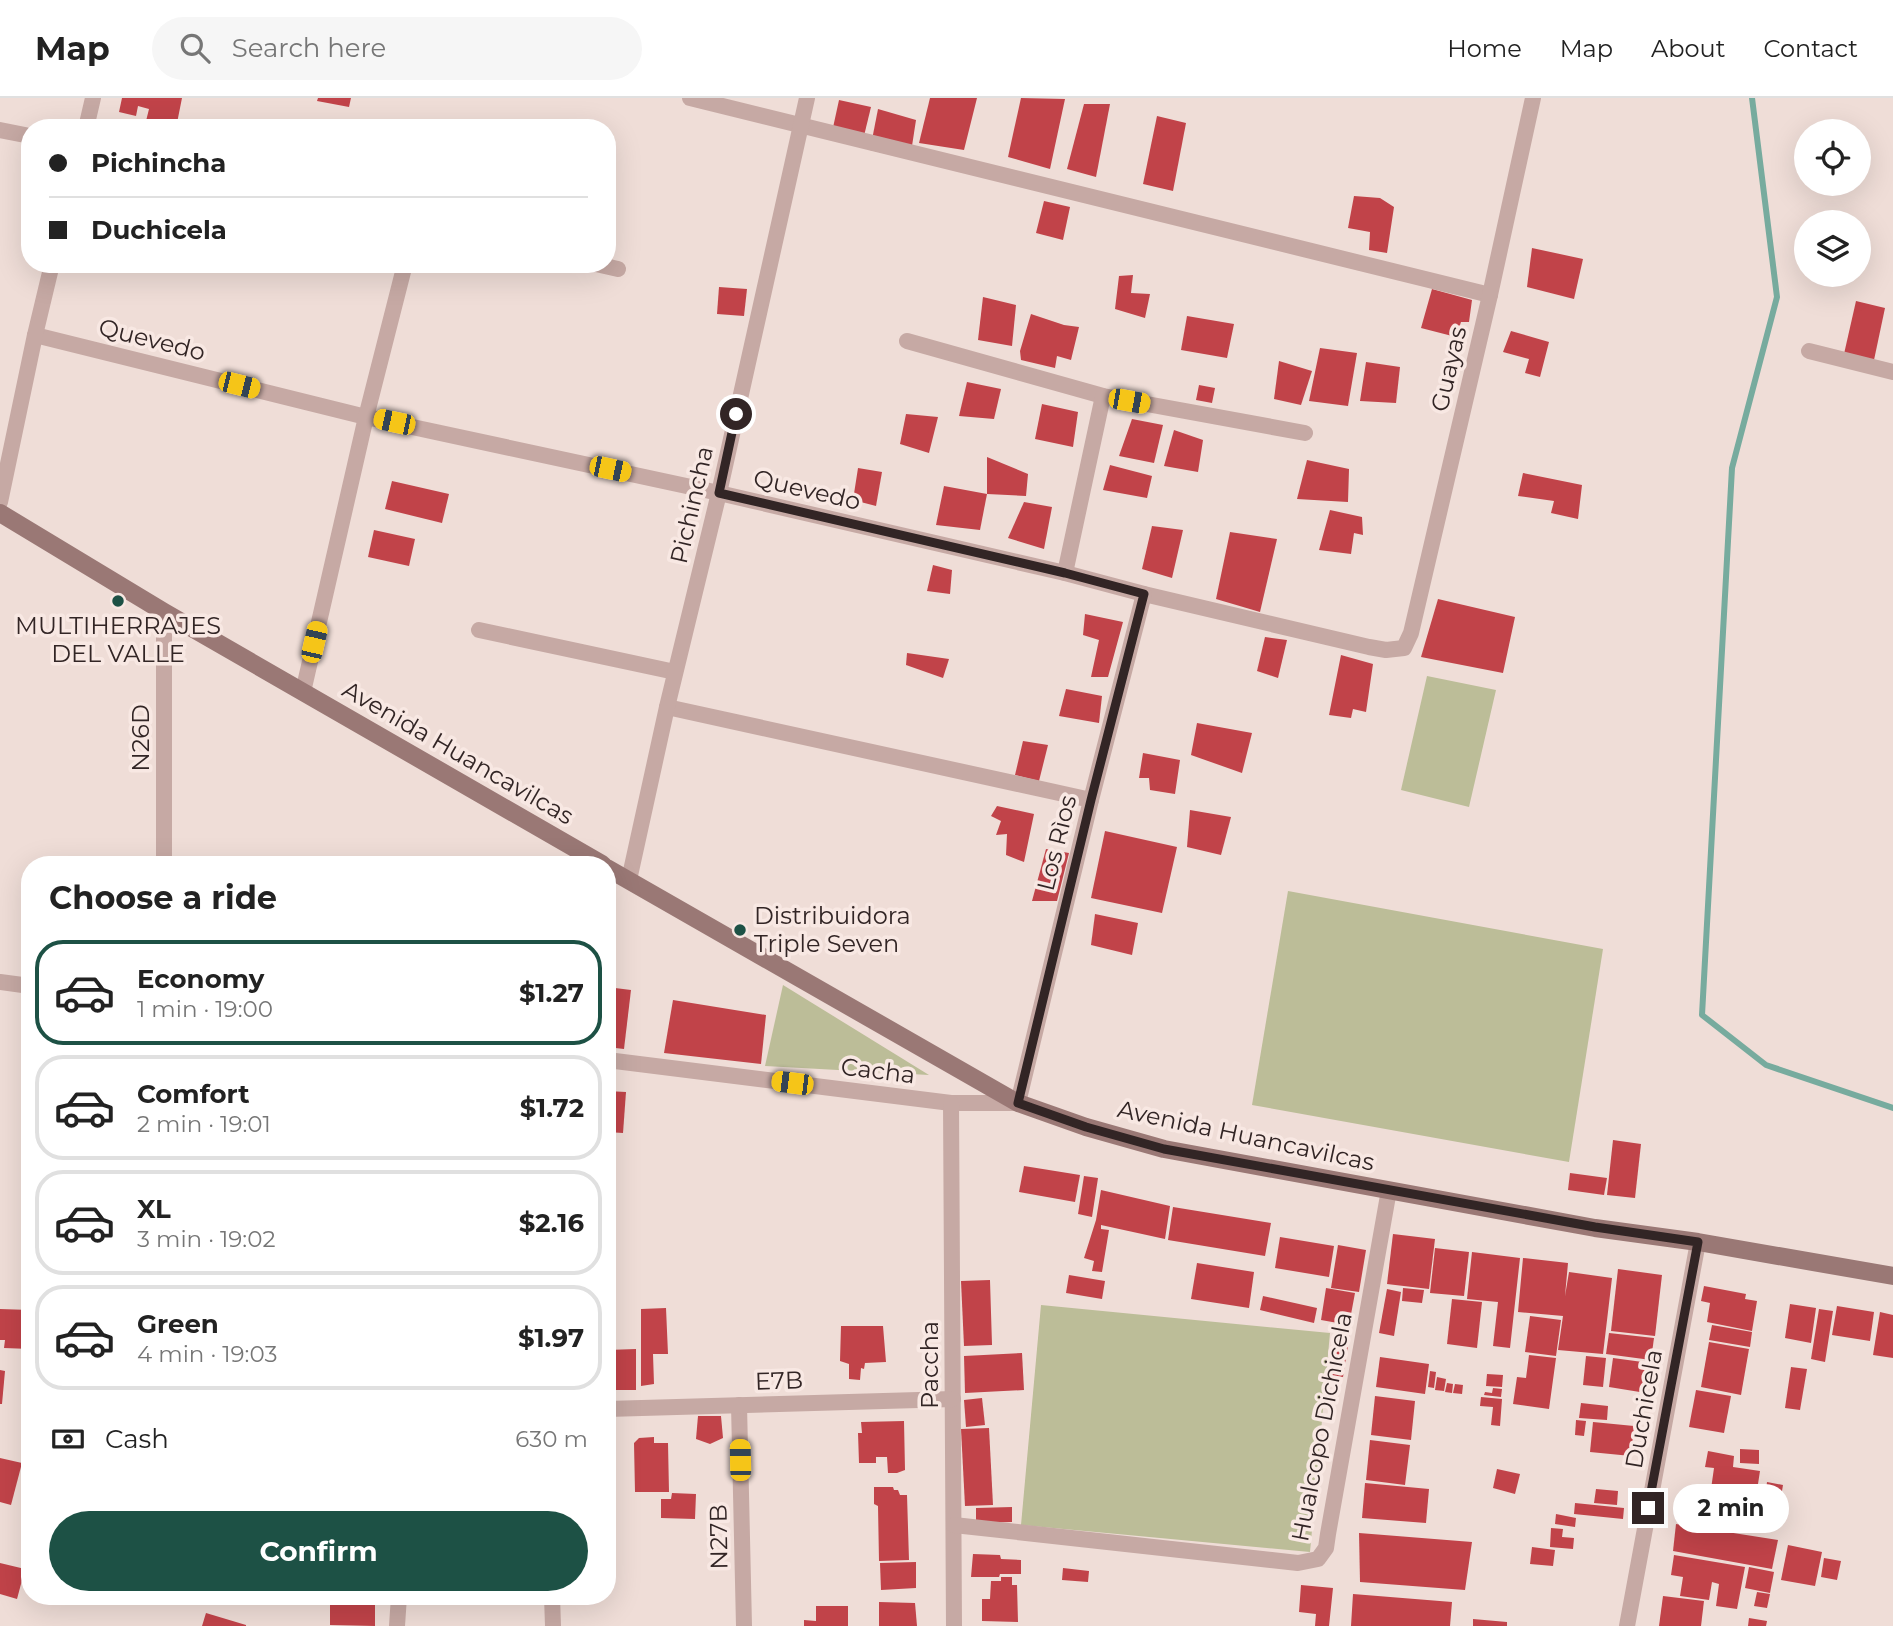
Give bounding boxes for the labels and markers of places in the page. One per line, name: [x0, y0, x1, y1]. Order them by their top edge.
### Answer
marker: MULTIHERRAJES DEL VALLE: [110, 593, 126, 609]
place label: MULTIHERRAJES DEL VALLE: [15, 611, 221, 668]
place label: Distribuidora Triple Seven: [754, 901, 911, 958]
marker: Distribuidora Triple Seven: [732, 922, 748, 938]

